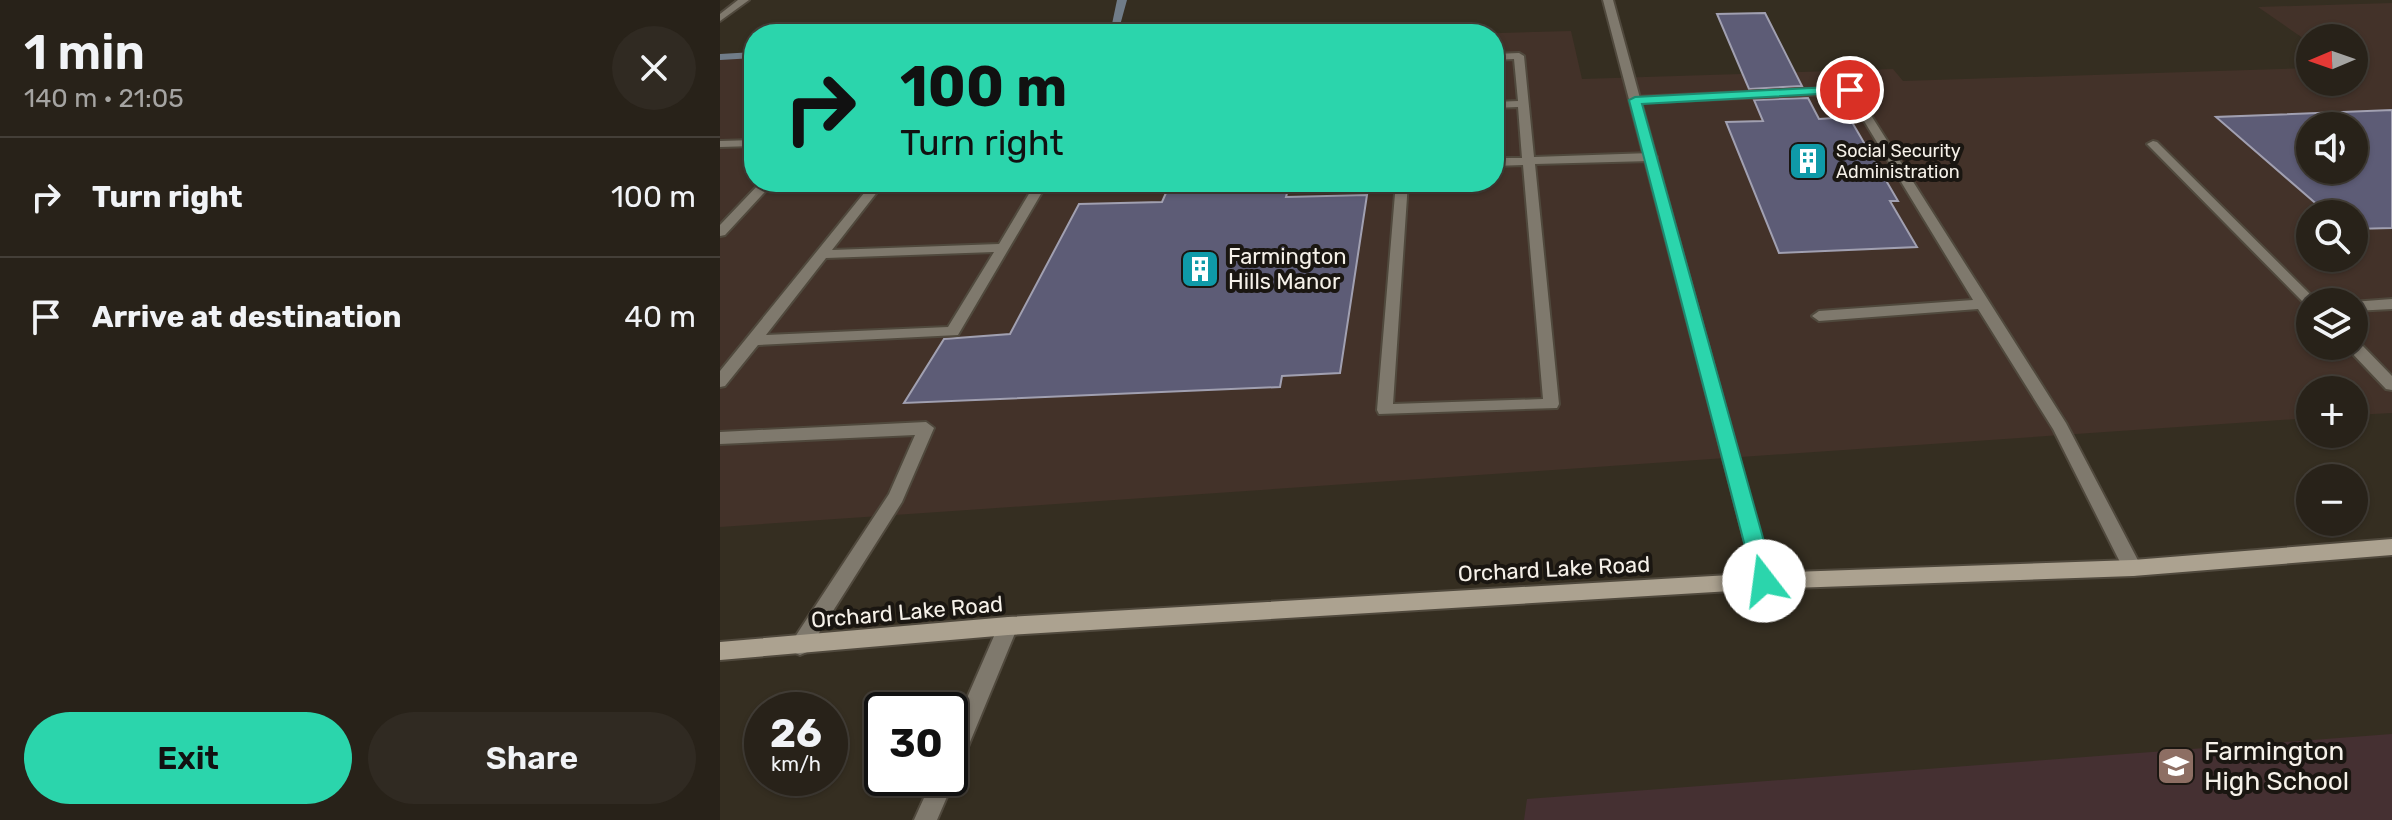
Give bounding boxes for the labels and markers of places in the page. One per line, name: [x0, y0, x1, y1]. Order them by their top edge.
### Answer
pin: [1816, 56, 1884, 124]
building icon: Social Security Administration: [1787, 140, 1829, 182]
place label: Social Security Administration: [1836, 140, 1961, 183]
place label: Farmington Hills Manor: [1228, 243, 1347, 295]
building icon: Farmington Hills Manor: [1179, 248, 1221, 290]
place label: Farmington High School: [2204, 736, 2349, 797]
school or university icon: Farmington High School: [2155, 745, 2197, 787]

